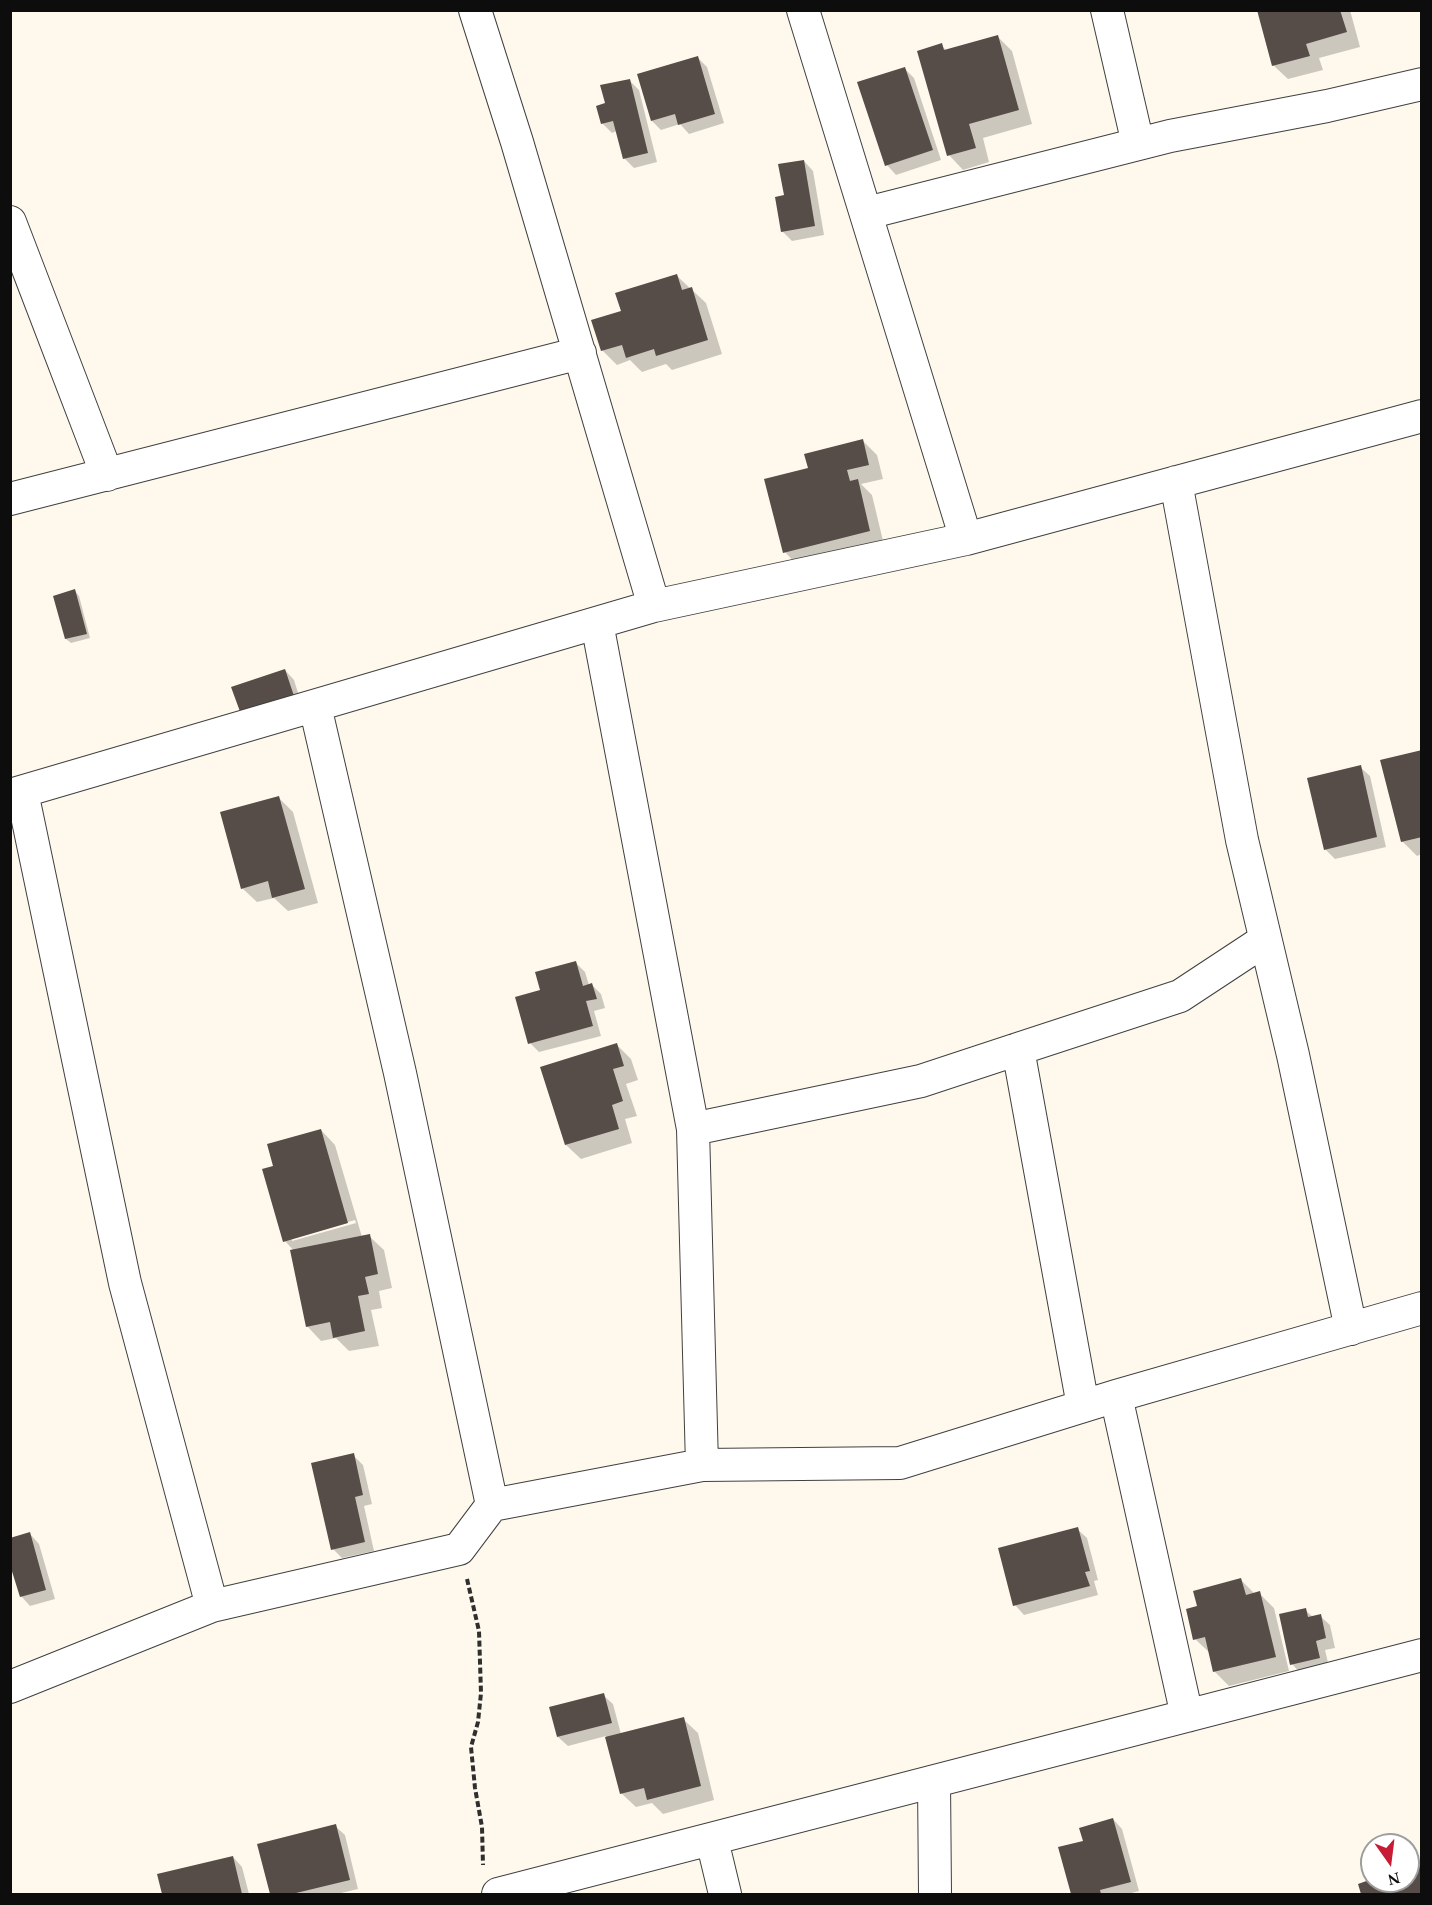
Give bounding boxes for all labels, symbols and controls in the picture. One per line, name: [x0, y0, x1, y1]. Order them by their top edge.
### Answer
north arrow: [1360, 1833, 1420, 1893]
text: N: [1386, 1869, 1402, 1889]

